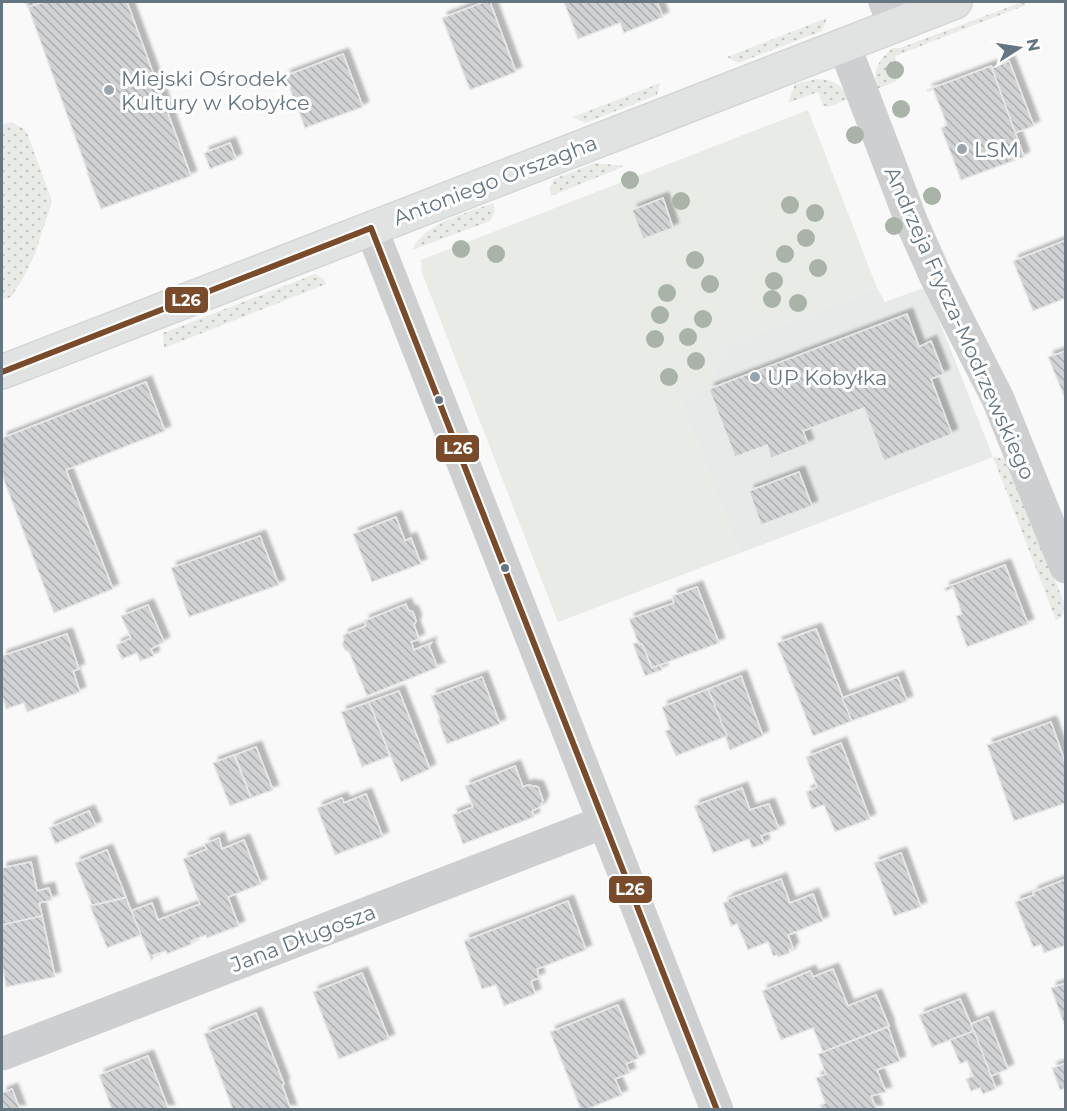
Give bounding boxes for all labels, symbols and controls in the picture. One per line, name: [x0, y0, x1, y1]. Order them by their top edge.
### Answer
north arrow: [989, 18, 1049, 78]
text: N: [1023, 37, 1044, 53]
place label: Miejski Ośrodek Kultury w Kobyłce: [121, 66, 310, 115]
marker: Miejski Ośrodek Kultury w Kobyłce: [102, 83, 116, 97]
street label: Antoniego Orszagha: [389, 130, 601, 230]
place label: LSM: [974, 137, 1019, 162]
marker: LSM: [955, 142, 969, 156]
street label: Andrzeja Frycza-Modrzewskiego: [879, 163, 1041, 483]
line badge: L26: [164, 286, 209, 314]
text: L26: [171, 291, 201, 310]
place label: UP Kobyłka: [767, 365, 888, 390]
marker: UP Kobyłka: [748, 370, 762, 384]
unlabelled marker: [433, 394, 445, 406]
line badge: L26: [435, 434, 480, 463]
text: L26: [443, 439, 473, 458]
unlabelled marker: [499, 562, 511, 574]
line badge: L26: [608, 875, 653, 904]
text: L26: [615, 880, 645, 899]
street label: Jana Długosza: [226, 899, 379, 977]

